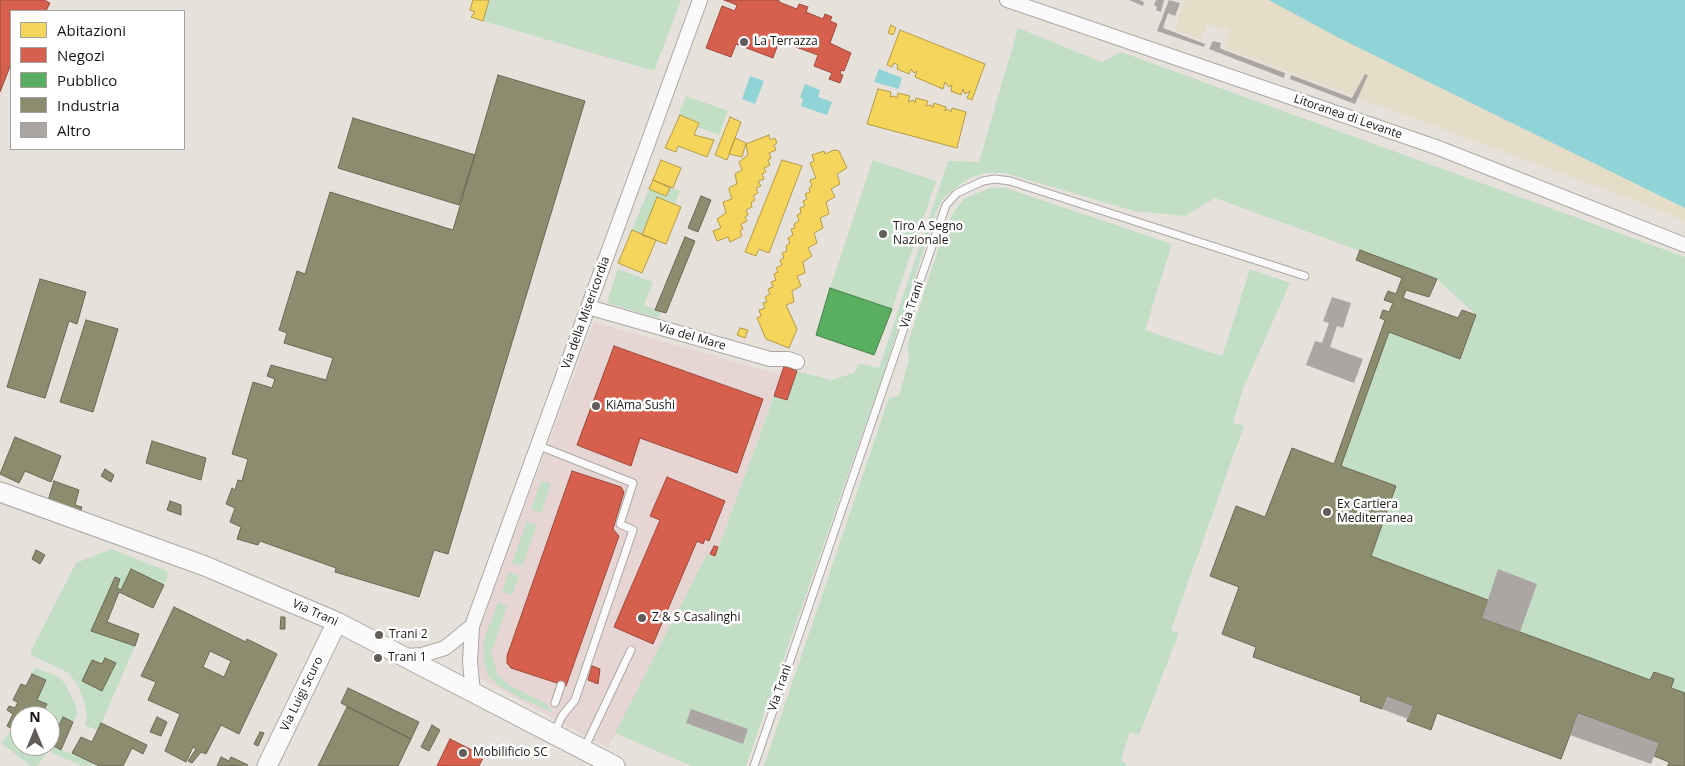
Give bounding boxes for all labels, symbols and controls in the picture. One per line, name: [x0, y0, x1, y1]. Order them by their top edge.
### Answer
legend: [10, 10, 185, 150]
text: Abitazioni: [57, 20, 126, 40]
place label: La Terrazza: [754, 35, 818, 49]
marker: La Terrazza: [738, 36, 750, 48]
text: Negozi: [57, 45, 105, 65]
text: Pubblico: [57, 70, 117, 90]
street label: Litoranea di Levante: [1292, 92, 1404, 142]
text: Industria: [57, 95, 120, 115]
text: Altro: [57, 120, 91, 140]
place label: Tiro A Segno Nazionale: [893, 220, 963, 248]
marker: Tiro A Segno Nazionale: [877, 228, 889, 240]
street label: Via della Misericordia: [559, 255, 613, 371]
street label: Via Trani: [897, 280, 927, 330]
street label: Via del Mare: [657, 321, 727, 353]
place label: KiAma Sushi: [606, 399, 675, 413]
marker: KiAma Sushi: [590, 400, 602, 412]
place label: Ex Cartiera Mediterranea: [1337, 498, 1413, 526]
marker: Ex Cartiera Mediterranea: [1321, 506, 1333, 518]
street label: Via Trani: [290, 597, 340, 629]
place label: Z & S Casalinghi: [652, 611, 740, 625]
marker: Z & S Casalinghi: [636, 612, 648, 624]
place label: Trani 2: [389, 628, 428, 642]
marker: Trani 2: [373, 629, 385, 641]
place label: Trani 1: [388, 651, 427, 665]
marker: Trani 1: [372, 652, 384, 664]
street label: Via Luigi Scuro: [278, 654, 326, 734]
street label: Via Trani: [765, 663, 795, 713]
north arrow: [10, 706, 60, 756]
text: N: [29, 707, 41, 726]
place label: Mobilificio SC: [473, 746, 548, 760]
marker: Mobilificio SC: [457, 747, 469, 759]

